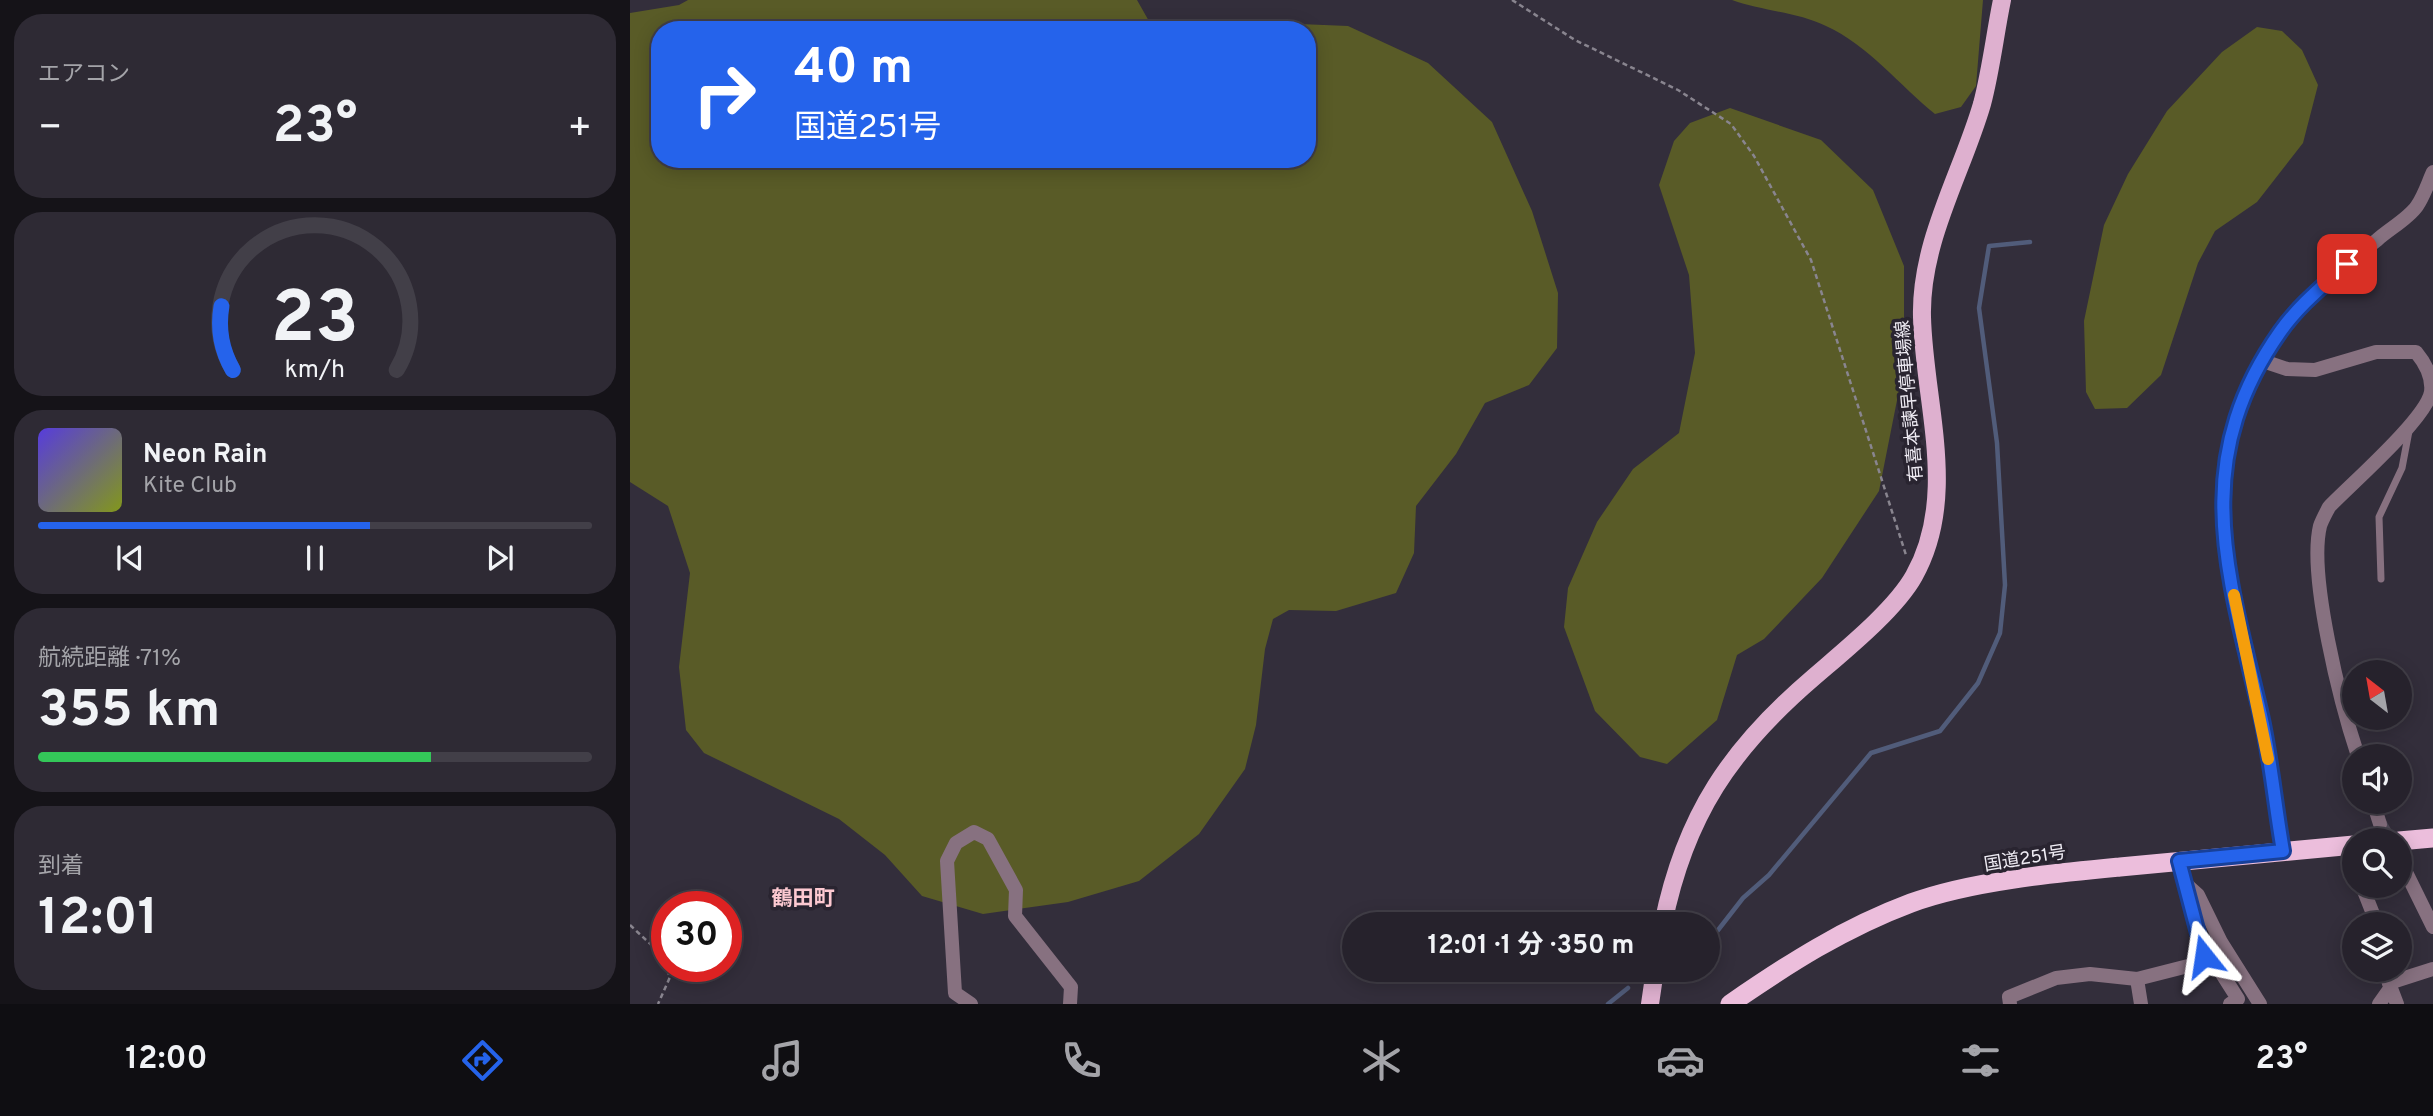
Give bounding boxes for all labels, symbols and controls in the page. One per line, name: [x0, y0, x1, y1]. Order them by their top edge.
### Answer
text: 40 m: [794, 39, 913, 101]
icon: right: [679, 49, 770, 140]
text: エアコン: [38, 61, 130, 90]
text: 23°: [273, 95, 357, 161]
text: −: [38, 105, 63, 154]
text: +: [567, 105, 592, 154]
text: 国道251号: [794, 109, 941, 149]
pin: [2317, 234, 2377, 294]
icon: arrive: [2328, 245, 2366, 283]
text: 23: [271, 276, 359, 368]
street label: 有喜本諫早停車場線: [1892, 319, 1929, 483]
text: km/h: [285, 355, 345, 387]
text: Neon Rain: [143, 439, 268, 472]
text: Kite Club: [143, 472, 237, 501]
icon: previous: [111, 539, 149, 577]
icon: pause: [296, 539, 334, 577]
icon: next: [481, 539, 519, 577]
text: 航続距離 · 71%: [38, 645, 181, 674]
north arrow: [2342, 660, 2412, 730]
map controls: [2342, 660, 2412, 982]
text: 355 km: [38, 679, 220, 745]
button: sound: [2342, 744, 2412, 814]
button: search: [2342, 828, 2412, 898]
street label: 国道251号: [1982, 842, 2068, 877]
text: 到着: [38, 853, 84, 882]
district label: 鶴田町: [772, 886, 835, 913]
text: 12:01: [38, 887, 158, 953]
speed limit sign: 30: [651, 891, 742, 982]
button: layers: [2342, 912, 2412, 982]
position arrow: [2167, 919, 2241, 993]
text: 12:01 · 1 分 · 350 m: [1428, 930, 1634, 963]
icon: directions: [458, 1036, 507, 1085]
icon: music: [758, 1036, 807, 1085]
icon: phone: [1057, 1036, 1106, 1085]
icon: climate: [1357, 1036, 1406, 1085]
icon: car: [1656, 1036, 1705, 1085]
icon: filters: [1956, 1036, 2005, 1085]
text: 12:00: [125, 1040, 208, 1080]
text: 23°: [2256, 1040, 2308, 1080]

